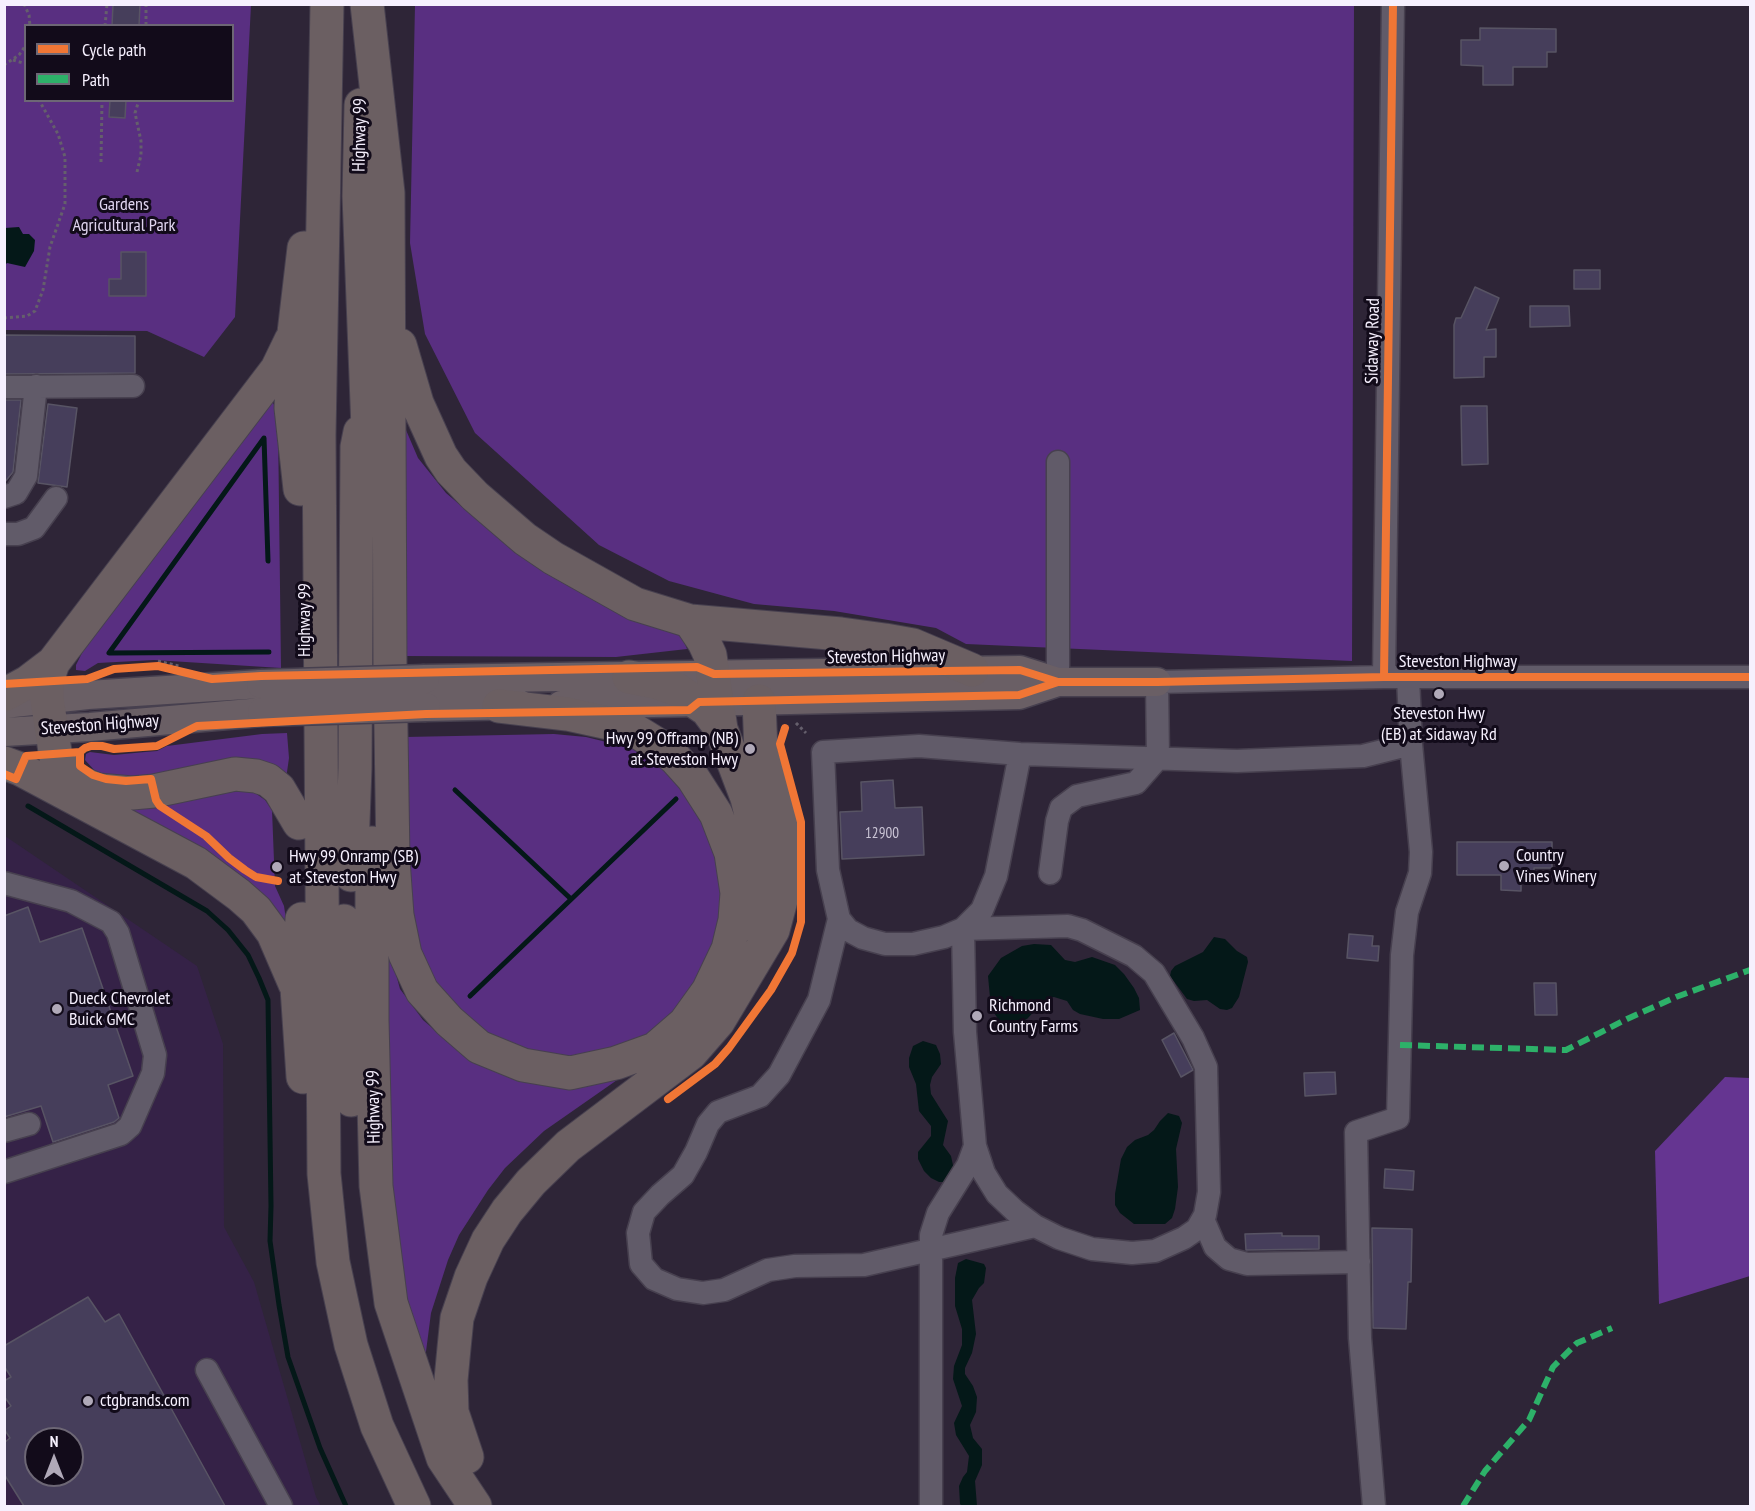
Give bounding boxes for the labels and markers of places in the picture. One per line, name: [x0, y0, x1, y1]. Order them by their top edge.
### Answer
marker: Steveston Hwy (EB) at Sidaway Rd: [1432, 687, 1446, 701]
place label: Steveston Hwy (EB) at Sidaway Rd: [1381, 703, 1497, 746]
place label: Hwy 99 Offramp (NB) at Steveston Hwy: [606, 728, 738, 771]
marker: Hwy 99 Offramp (NB) at Steveston Hwy: [743, 742, 757, 756]
place label: Country Vines Winery: [1516, 845, 1597, 888]
place label: Hwy 99 Onramp (SB) at Steveston Hwy: [289, 846, 418, 888]
marker: Country Vines Winery: [1497, 859, 1511, 873]
marker: Hwy 99 Onramp (SB) at Steveston Hwy: [270, 860, 284, 874]
place label: Dueck Chevrolet Buick GMC: [69, 988, 170, 1030]
place label: Richmond Country Farms: [989, 995, 1078, 1038]
marker: Dueck Chevrolet Buick GMC: [50, 1002, 64, 1016]
marker: Richmond Country Farms: [970, 1009, 984, 1023]
place label: ctgbrands.com: [100, 1390, 190, 1412]
marker: ctgbrands.com: [81, 1394, 95, 1408]

